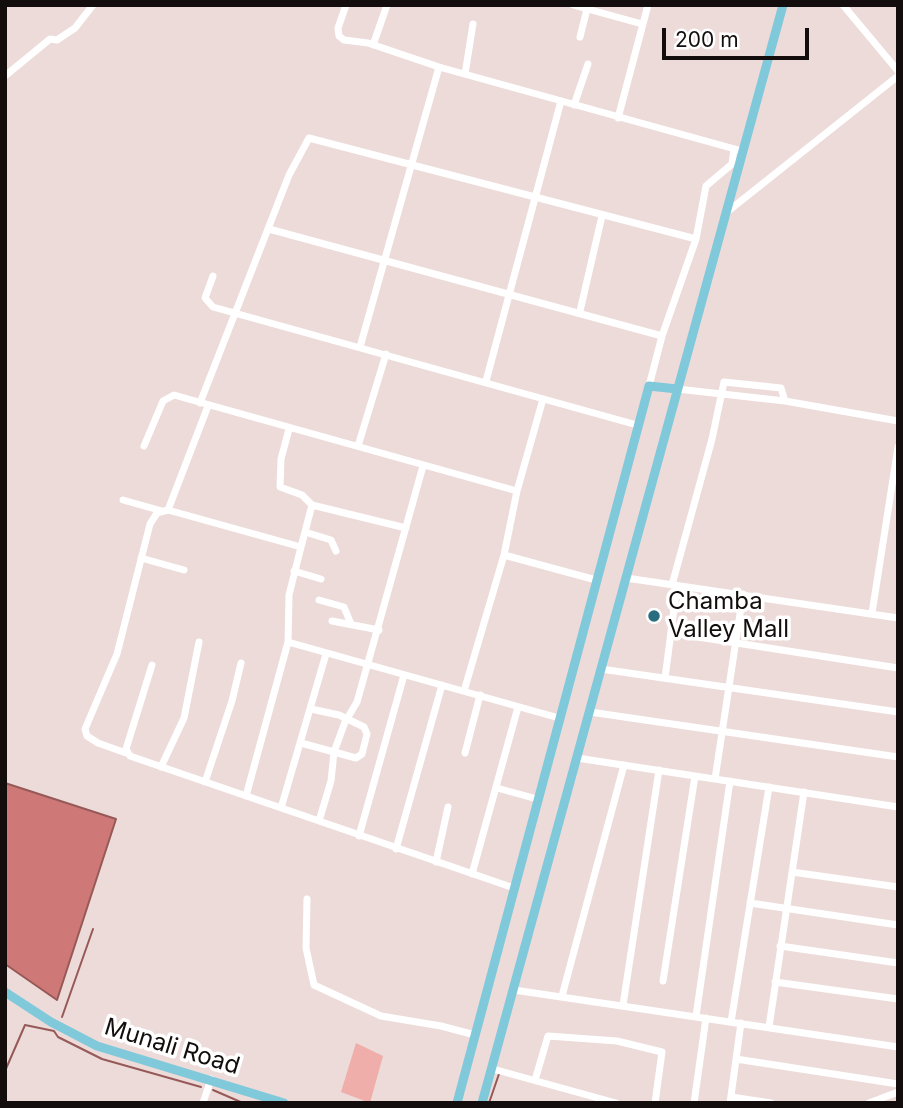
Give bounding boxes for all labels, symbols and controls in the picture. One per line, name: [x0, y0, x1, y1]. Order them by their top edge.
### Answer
scale bar: [665, 14, 812, 58]
text: 200 m: [675, 27, 739, 52]
place label: Chamba Valley Mall: [668, 588, 789, 644]
marker: Chamba Valley Mall: [646, 608, 662, 624]
street label: Munali Road: [101, 1013, 243, 1081]

